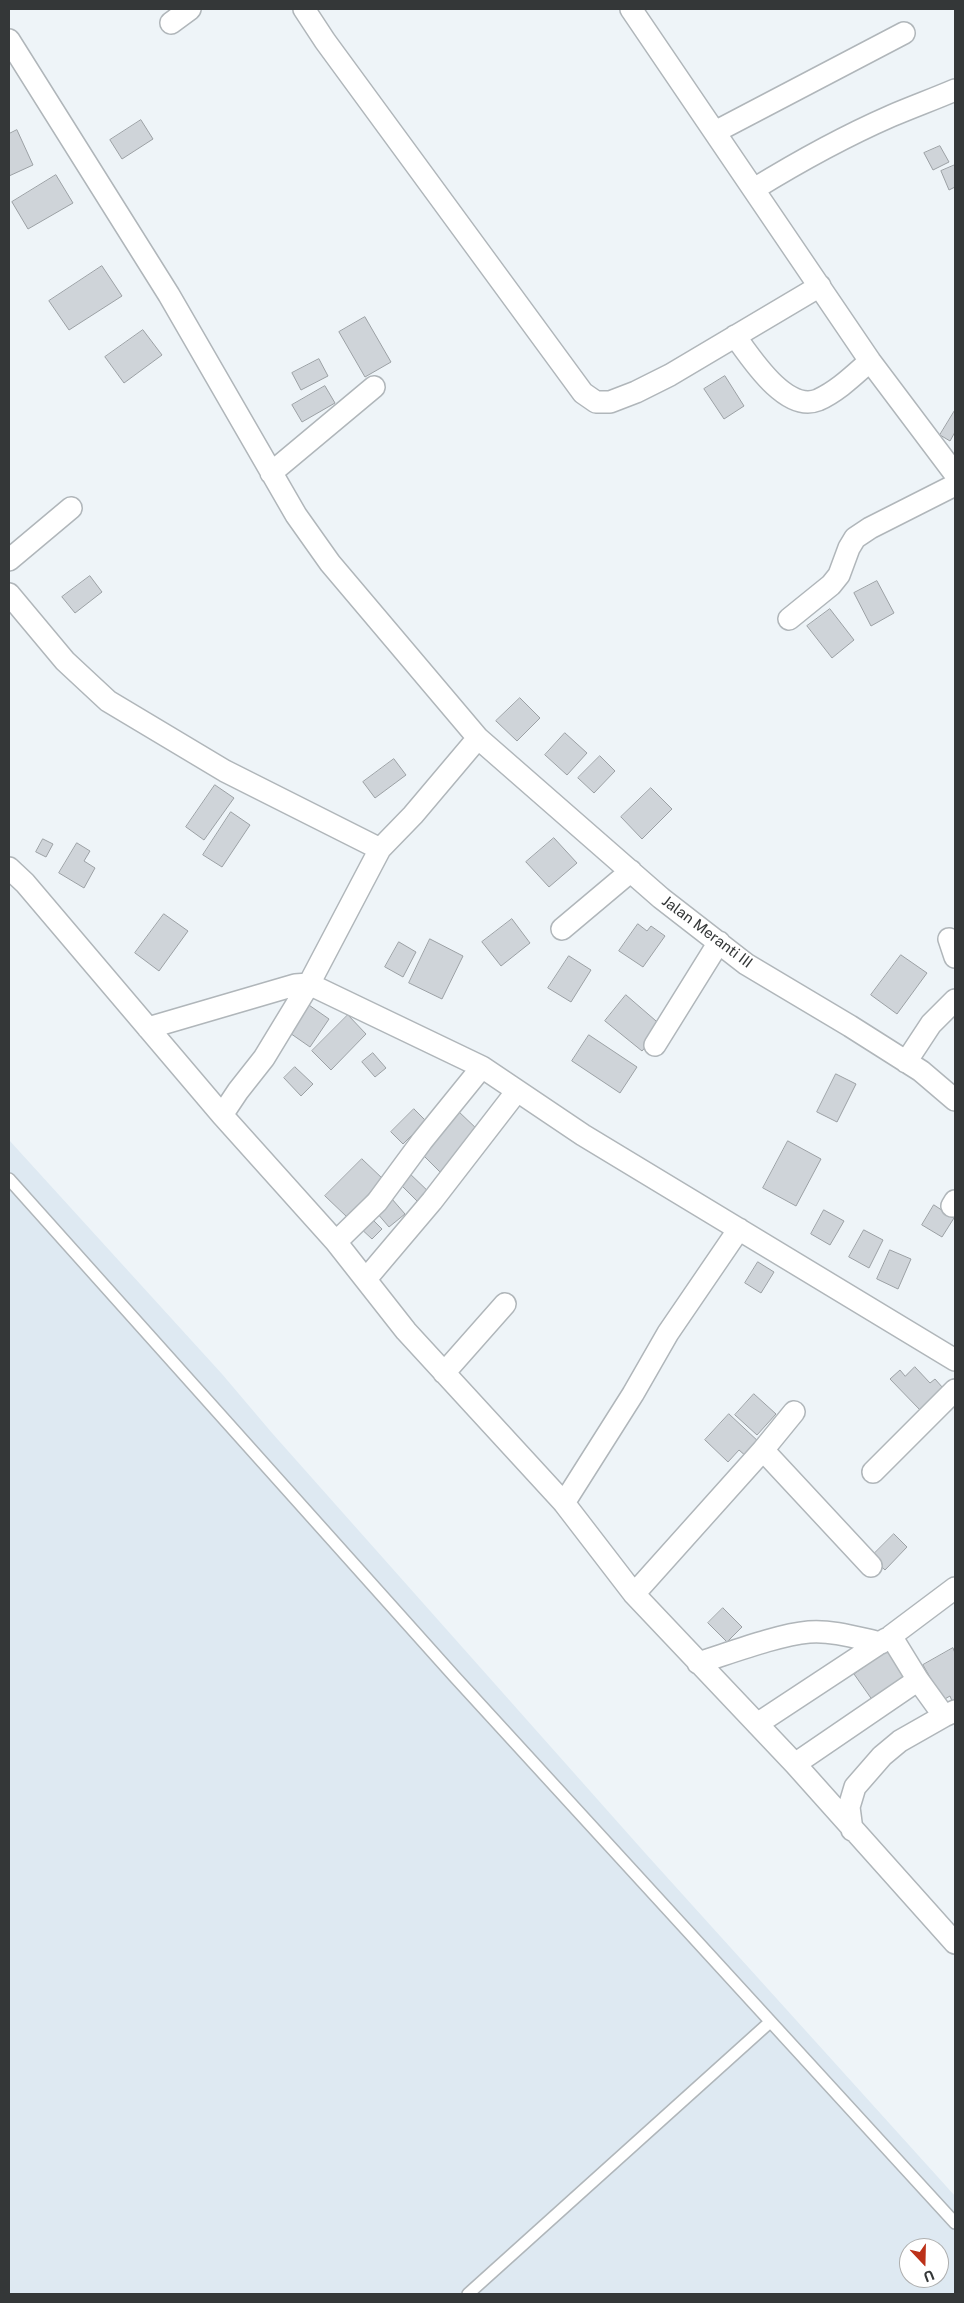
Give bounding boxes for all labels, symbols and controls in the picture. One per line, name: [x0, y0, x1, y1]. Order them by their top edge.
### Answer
street label: Jalan Meranti III: [658, 892, 756, 972]
north arrow: [899, 2238, 949, 2288]
text: U: [921, 2267, 937, 2285]

